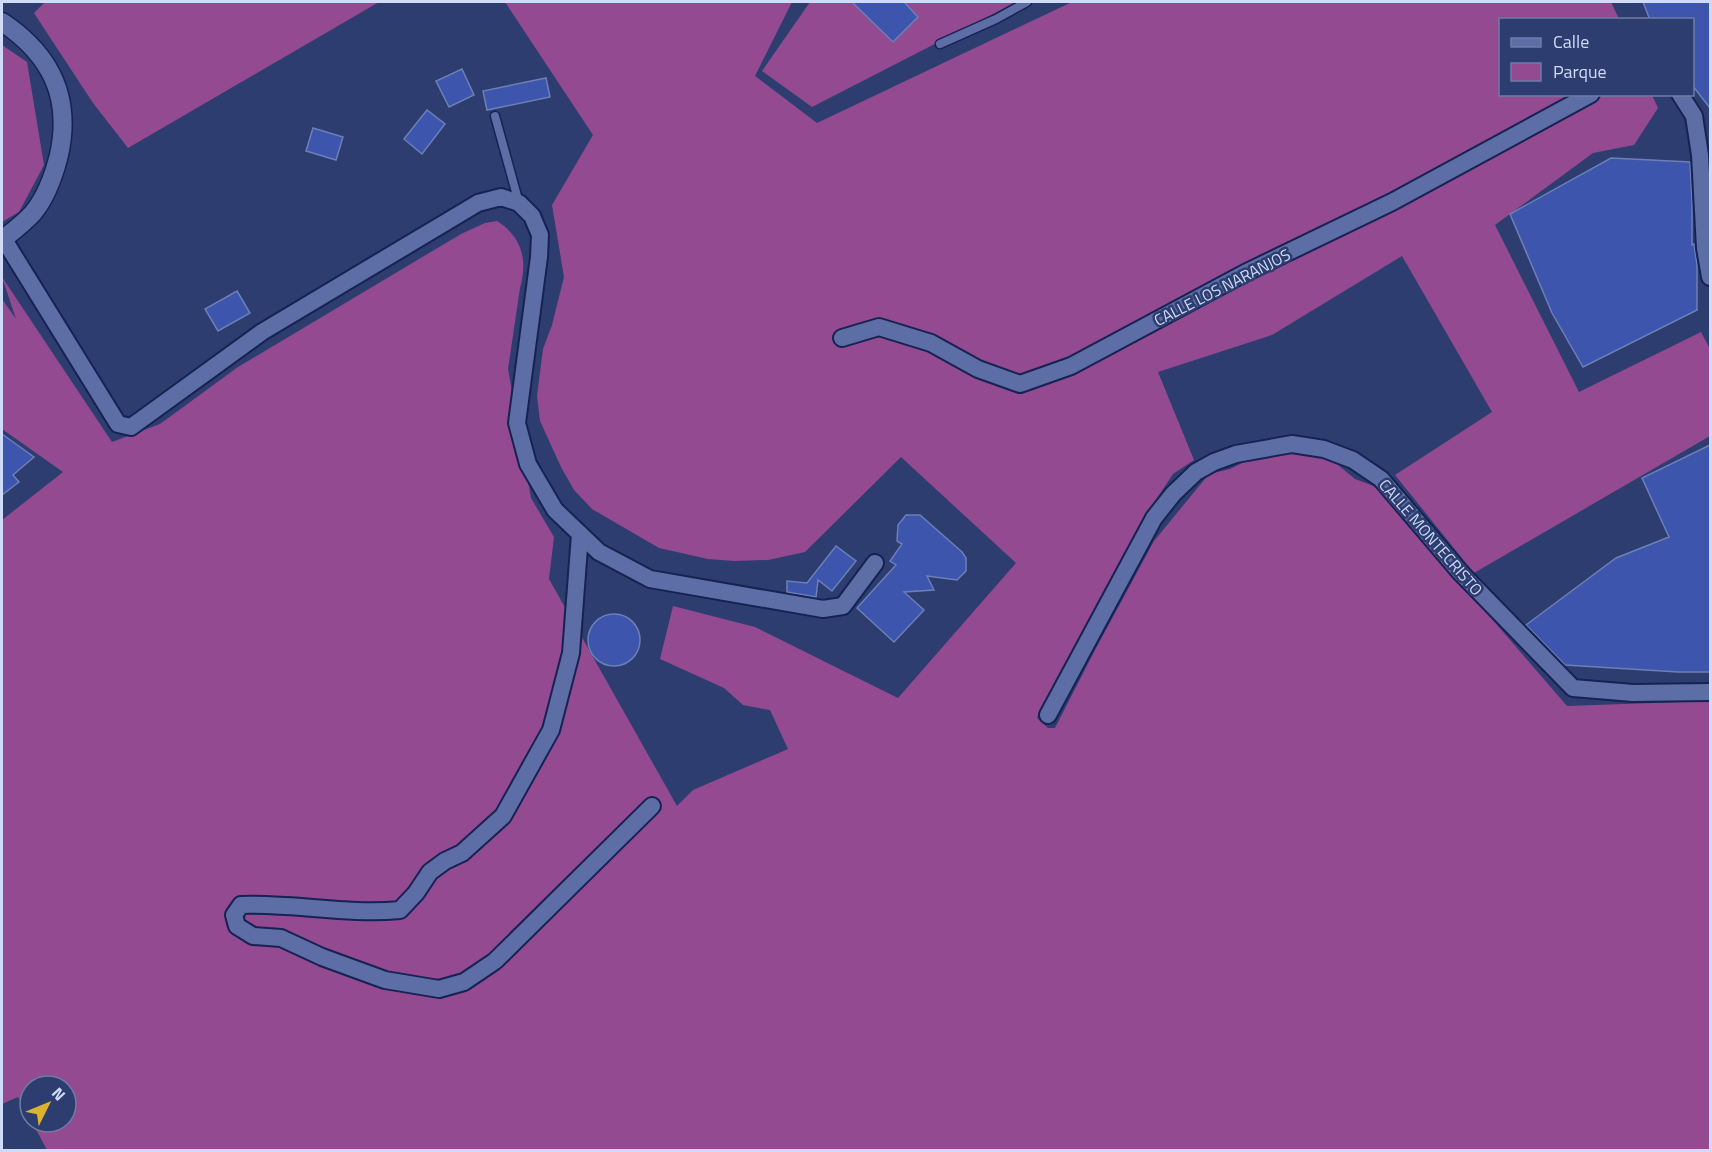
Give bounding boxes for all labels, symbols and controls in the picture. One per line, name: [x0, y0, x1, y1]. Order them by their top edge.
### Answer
legend: [1499, 18, 1694, 96]
text: Calle: [1553, 28, 1589, 55]
text: Parque: [1553, 58, 1607, 85]
street label: CALLE LOS NARANJOS: [1150, 242, 1294, 332]
street label: CALLE MONTECRISTO: [1373, 473, 1489, 601]
north arrow: [18, 1074, 78, 1134]
text: N: [46, 1082, 72, 1106]

